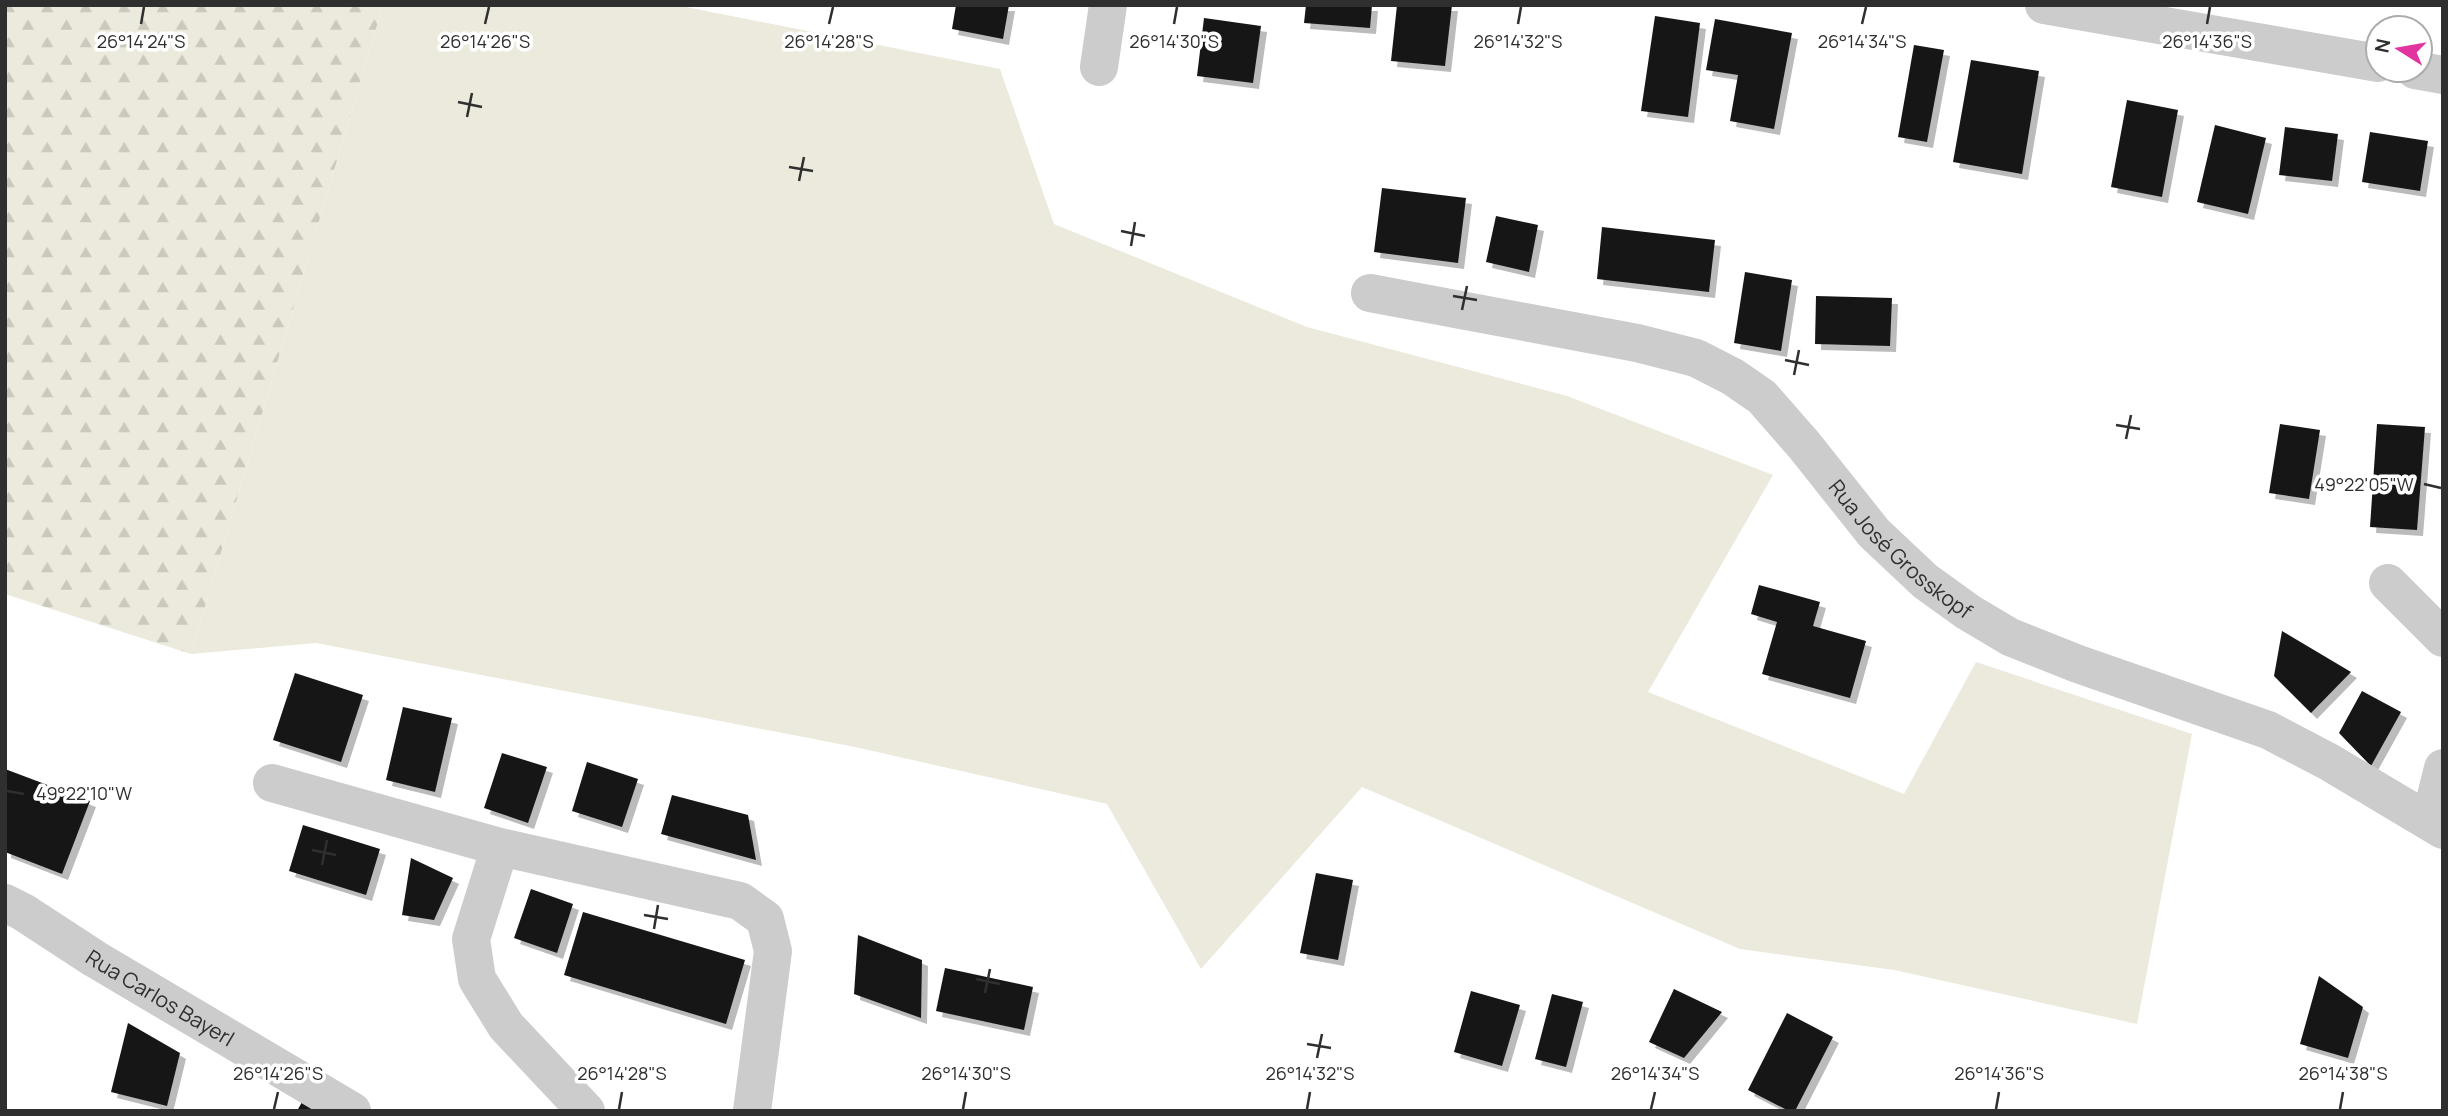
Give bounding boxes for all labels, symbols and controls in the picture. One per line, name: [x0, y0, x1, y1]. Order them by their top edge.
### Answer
north arrow: [2364, 14, 2434, 84]
text: 26°14'24"S: [97, 29, 185, 53]
text: 26°14'26"S: [440, 29, 530, 53]
text: 26°14'28"S: [784, 29, 874, 53]
text: 26°14'30"S: [1129, 29, 1219, 53]
text: 26°14'32"S: [1474, 29, 1562, 53]
text: 26°14'34"S: [1818, 29, 1906, 53]
text: 26°14'36"S: [2162, 29, 2252, 53]
text: N: [2368, 37, 2396, 55]
text: 49°22'05"W: [2314, 472, 2414, 496]
street label: Rua José Grosskopf: [1823, 474, 1979, 625]
text: 49°22'10"W: [36, 781, 132, 805]
street label: Rua Carlos Bayerl: [81, 943, 240, 1052]
text: 26°14'26"S: [233, 1061, 323, 1085]
text: 26°14'28"S: [577, 1061, 667, 1085]
text: 26°14'30"S: [921, 1061, 1011, 1085]
text: 26°14'32"S: [1266, 1061, 1354, 1085]
text: 26°14'34"S: [1611, 1061, 1699, 1085]
text: 26°14'36"S: [1954, 1061, 2044, 1085]
text: 26°14'38"S: [2298, 1061, 2388, 1085]

